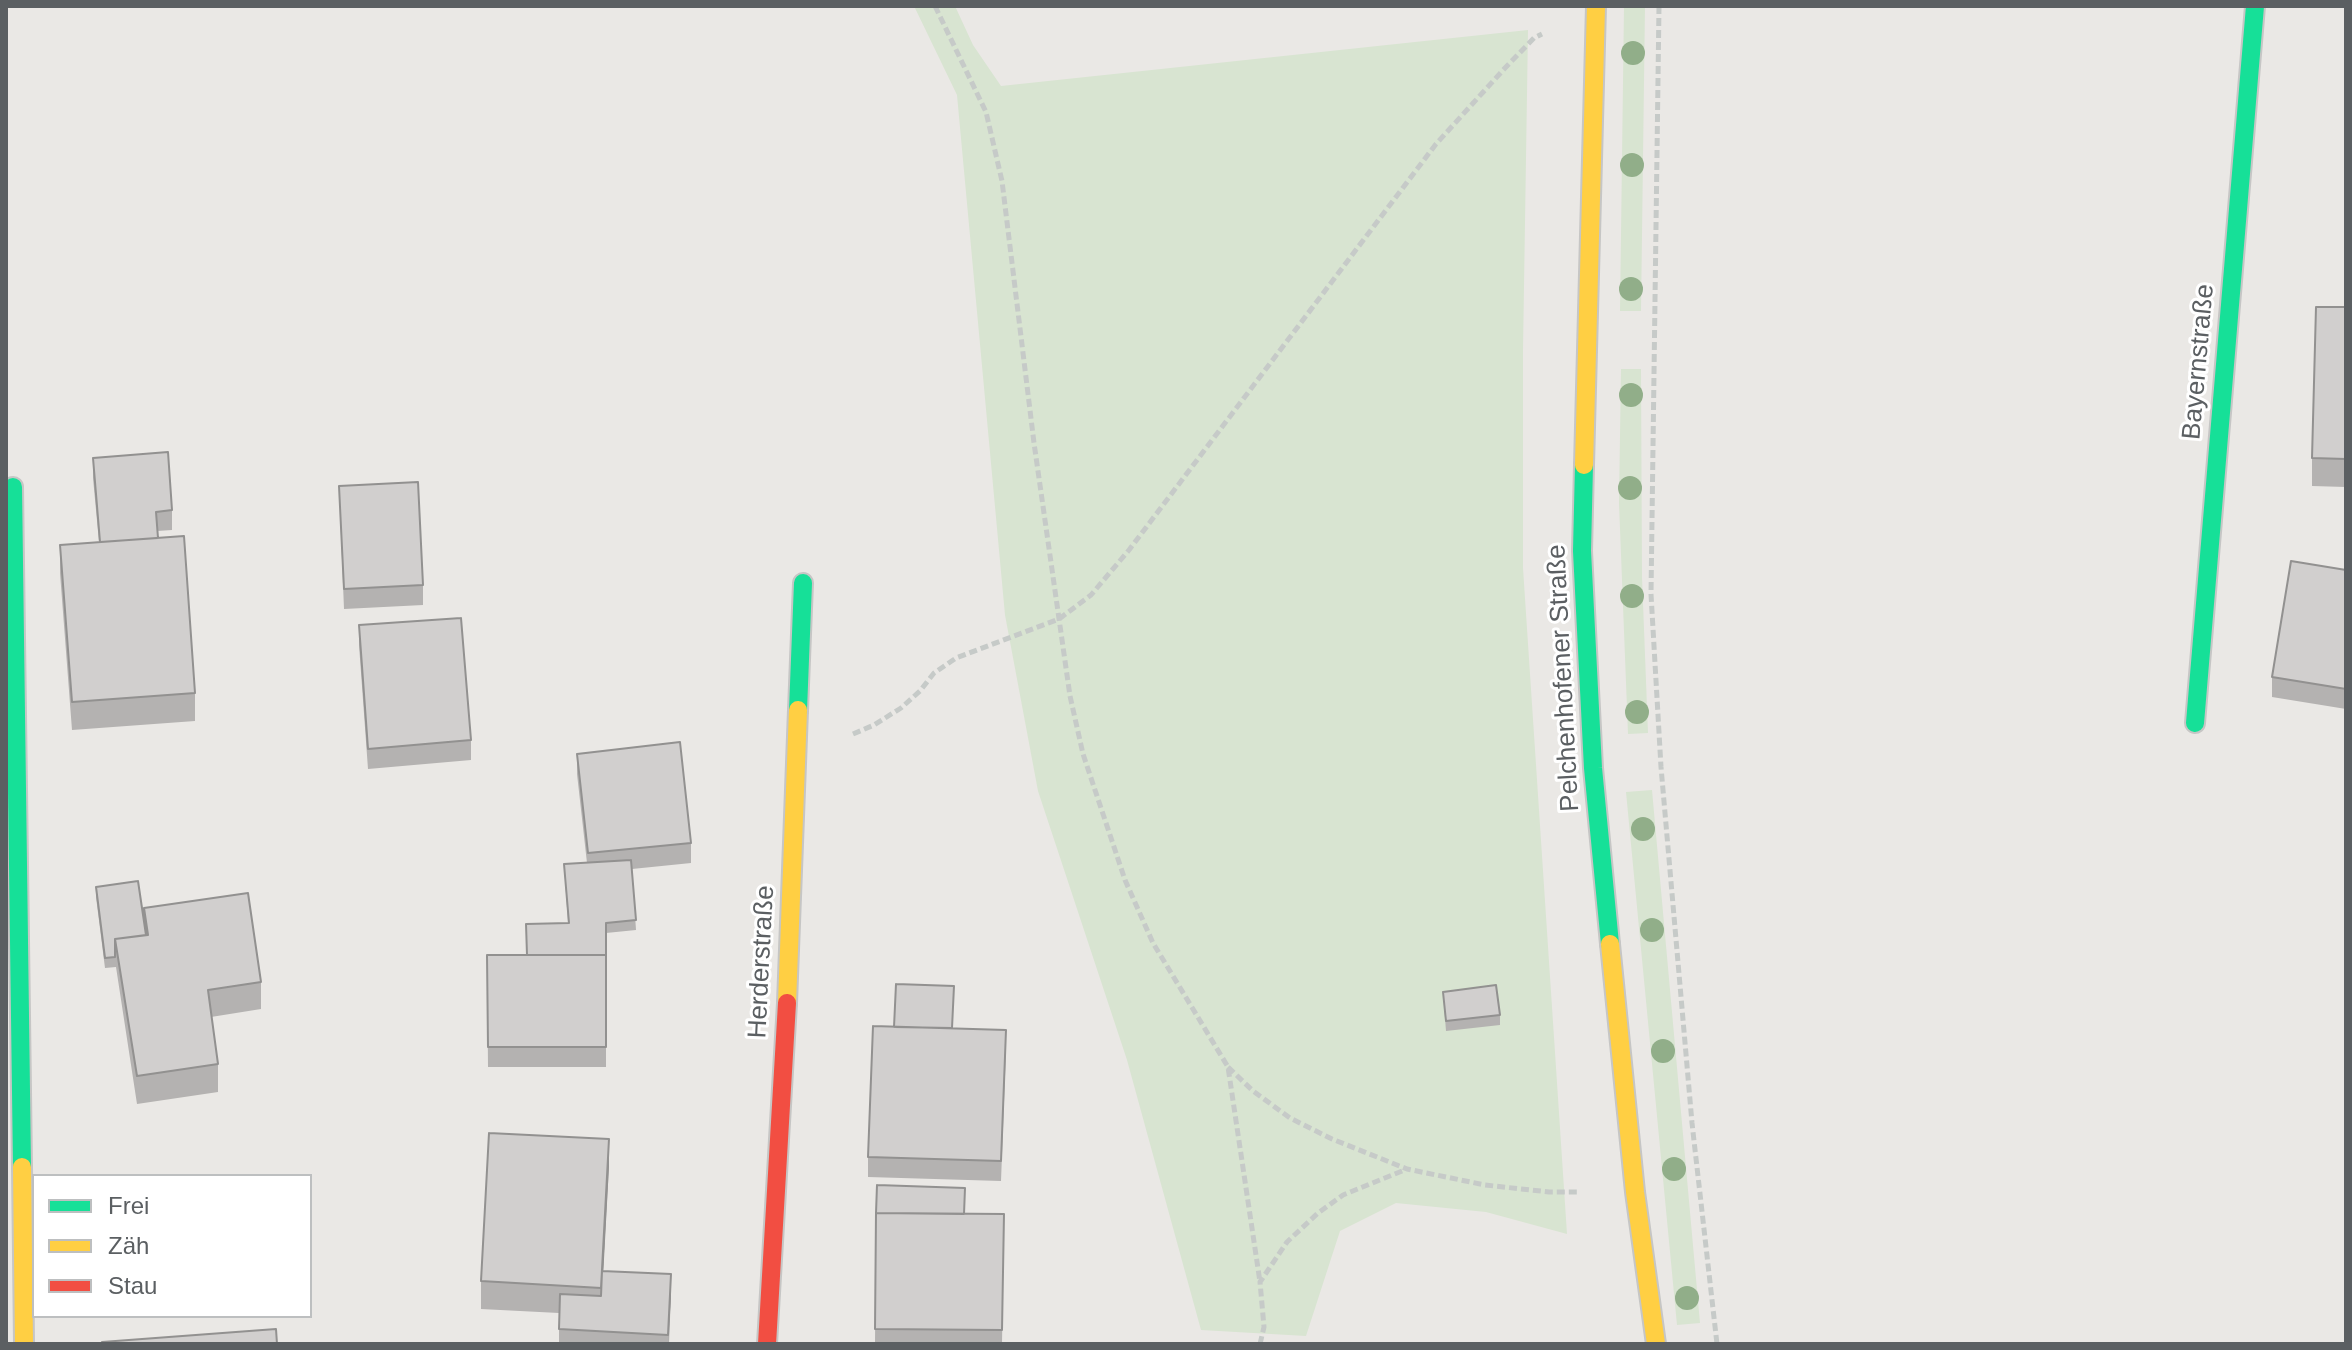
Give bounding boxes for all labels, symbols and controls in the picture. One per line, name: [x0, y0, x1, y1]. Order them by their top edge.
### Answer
street label: Bayernstraße: [2177, 283, 2221, 441]
street label: Pelchenhofener Straße: [1541, 544, 1587, 812]
street label: Herderstraße: [742, 885, 782, 1039]
legend: [32, 1174, 312, 1318]
text: Frei: [108, 1192, 149, 1219]
text: Zäh: [108, 1232, 149, 1259]
text: Stau: [108, 1272, 157, 1299]

